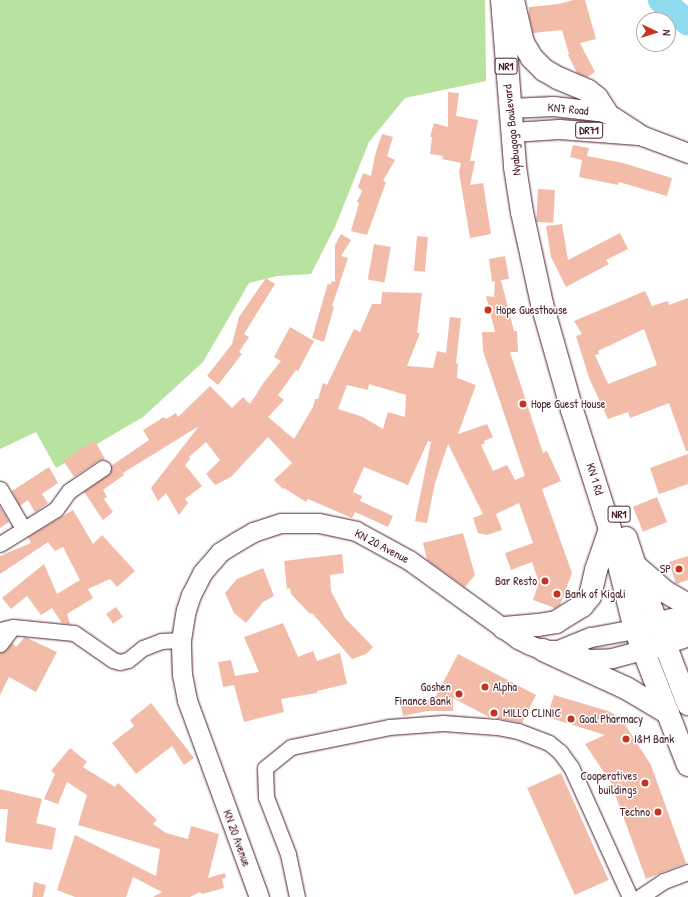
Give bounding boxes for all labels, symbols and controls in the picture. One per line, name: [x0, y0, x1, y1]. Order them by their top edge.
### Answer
north arrow: [636, 12, 676, 52]
text: N: [660, 29, 674, 36]
road number: NR1: [494, 57, 518, 75]
street label: Nyabugogo Boulevard: [500, 84, 524, 176]
street label: KN7 Road: [547, 100, 589, 118]
road number: DR71: [575, 121, 603, 139]
place label: Hope Guesthouse: [496, 303, 567, 317]
marker: Hope Guesthouse: [483, 305, 493, 315]
place label: Hope Guest House: [531, 397, 606, 411]
marker: Hope Guest House: [518, 399, 528, 409]
street label: KN 1 Rd: [583, 461, 607, 497]
road number: NR1: [607, 505, 631, 523]
street label: KN 20 Avenue: [352, 526, 412, 566]
place label: SP: [660, 562, 671, 576]
marker: SP: [674, 564, 684, 574]
place label: Bar Resto: [495, 574, 537, 588]
marker: Bar Resto: [540, 576, 550, 586]
place label: Bank of Kigali: [565, 587, 626, 601]
marker: Bank of Kigali: [552, 589, 562, 599]
place label: Goshen Finance Bank: [395, 680, 451, 708]
place label: Alpha: [493, 680, 517, 694]
marker: Alpha: [480, 682, 490, 692]
marker: Goshen Finance Bank: [454, 689, 464, 699]
place label: MILLO CLINIC: [503, 706, 561, 720]
marker: MILLO CLINIC: [488, 707, 500, 719]
place label: Goal Pharmacy: [579, 712, 643, 726]
marker: Goal Pharmacy: [566, 714, 576, 724]
place label: I&M Bank: [634, 732, 674, 746]
marker: I&M Bank: [621, 734, 631, 744]
place label: Cooperatives buildings: [581, 769, 637, 797]
marker: Cooperatives buildings: [640, 778, 650, 788]
place label: Techno: [620, 805, 650, 819]
marker: Techno: [653, 807, 663, 817]
street label: KN 20 Avenue: [220, 808, 254, 868]

